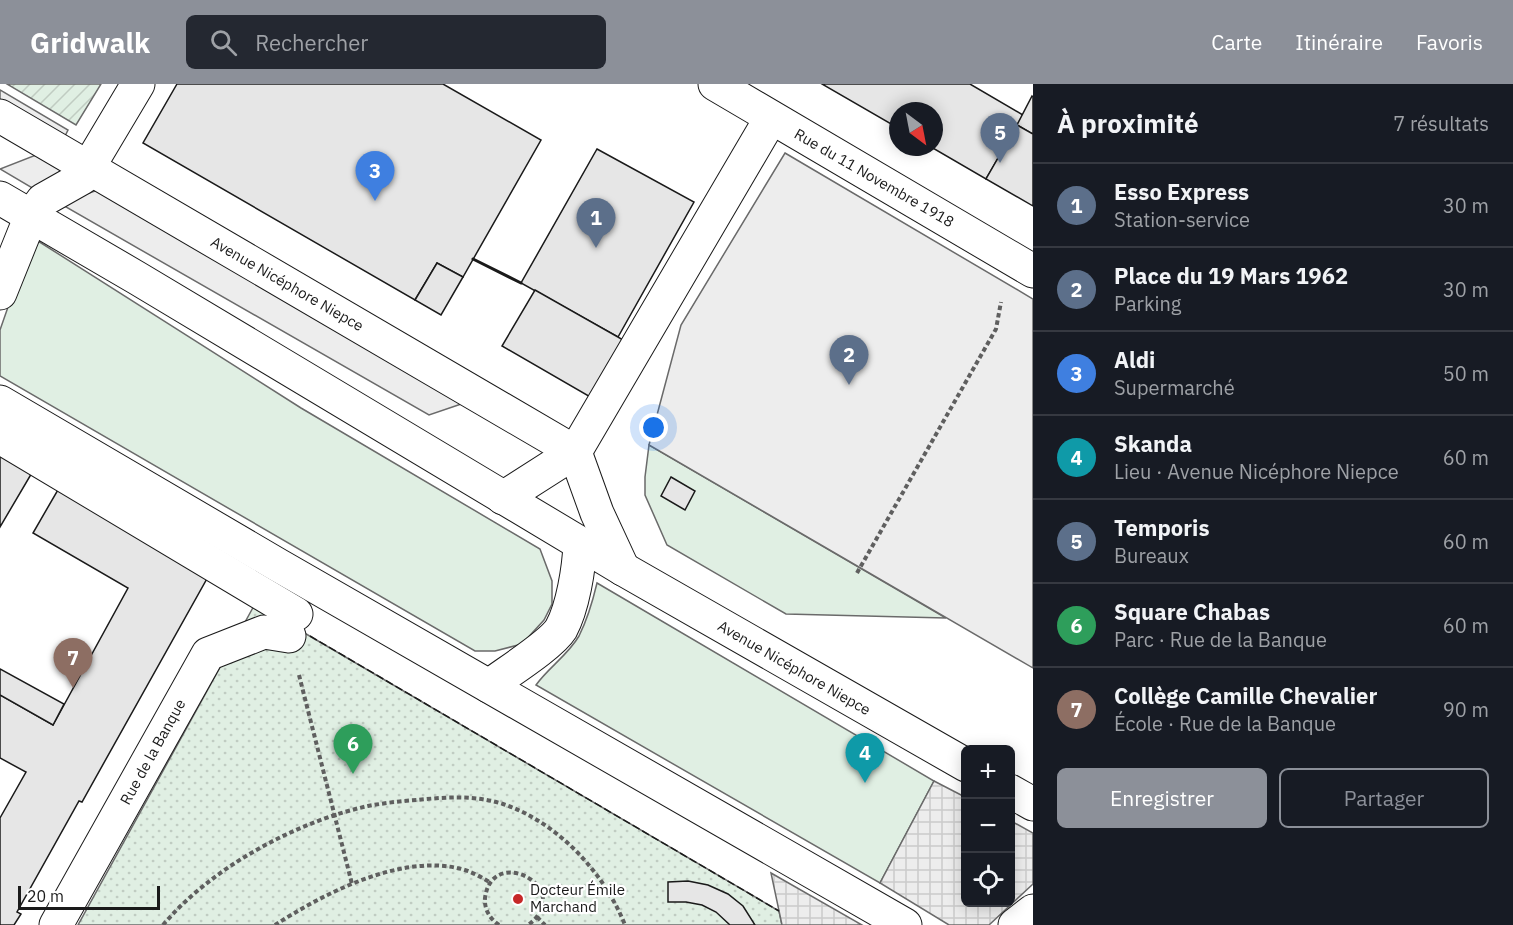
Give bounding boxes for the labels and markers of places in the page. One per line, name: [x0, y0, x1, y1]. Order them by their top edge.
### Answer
pin: 5: [980, 113, 1020, 163]
pin: 3: [356, 152, 394, 201]
pin: 1: [576, 198, 616, 248]
pin: 2: [830, 336, 868, 385]
pin: 7: [54, 638, 92, 688]
pin: 6: [334, 724, 372, 774]
pin: 4: [846, 734, 884, 783]
place label: Docteur Émile Marchand: [530, 880, 625, 916]
marker: Docteur Émile Marchand: [511, 892, 525, 906]

